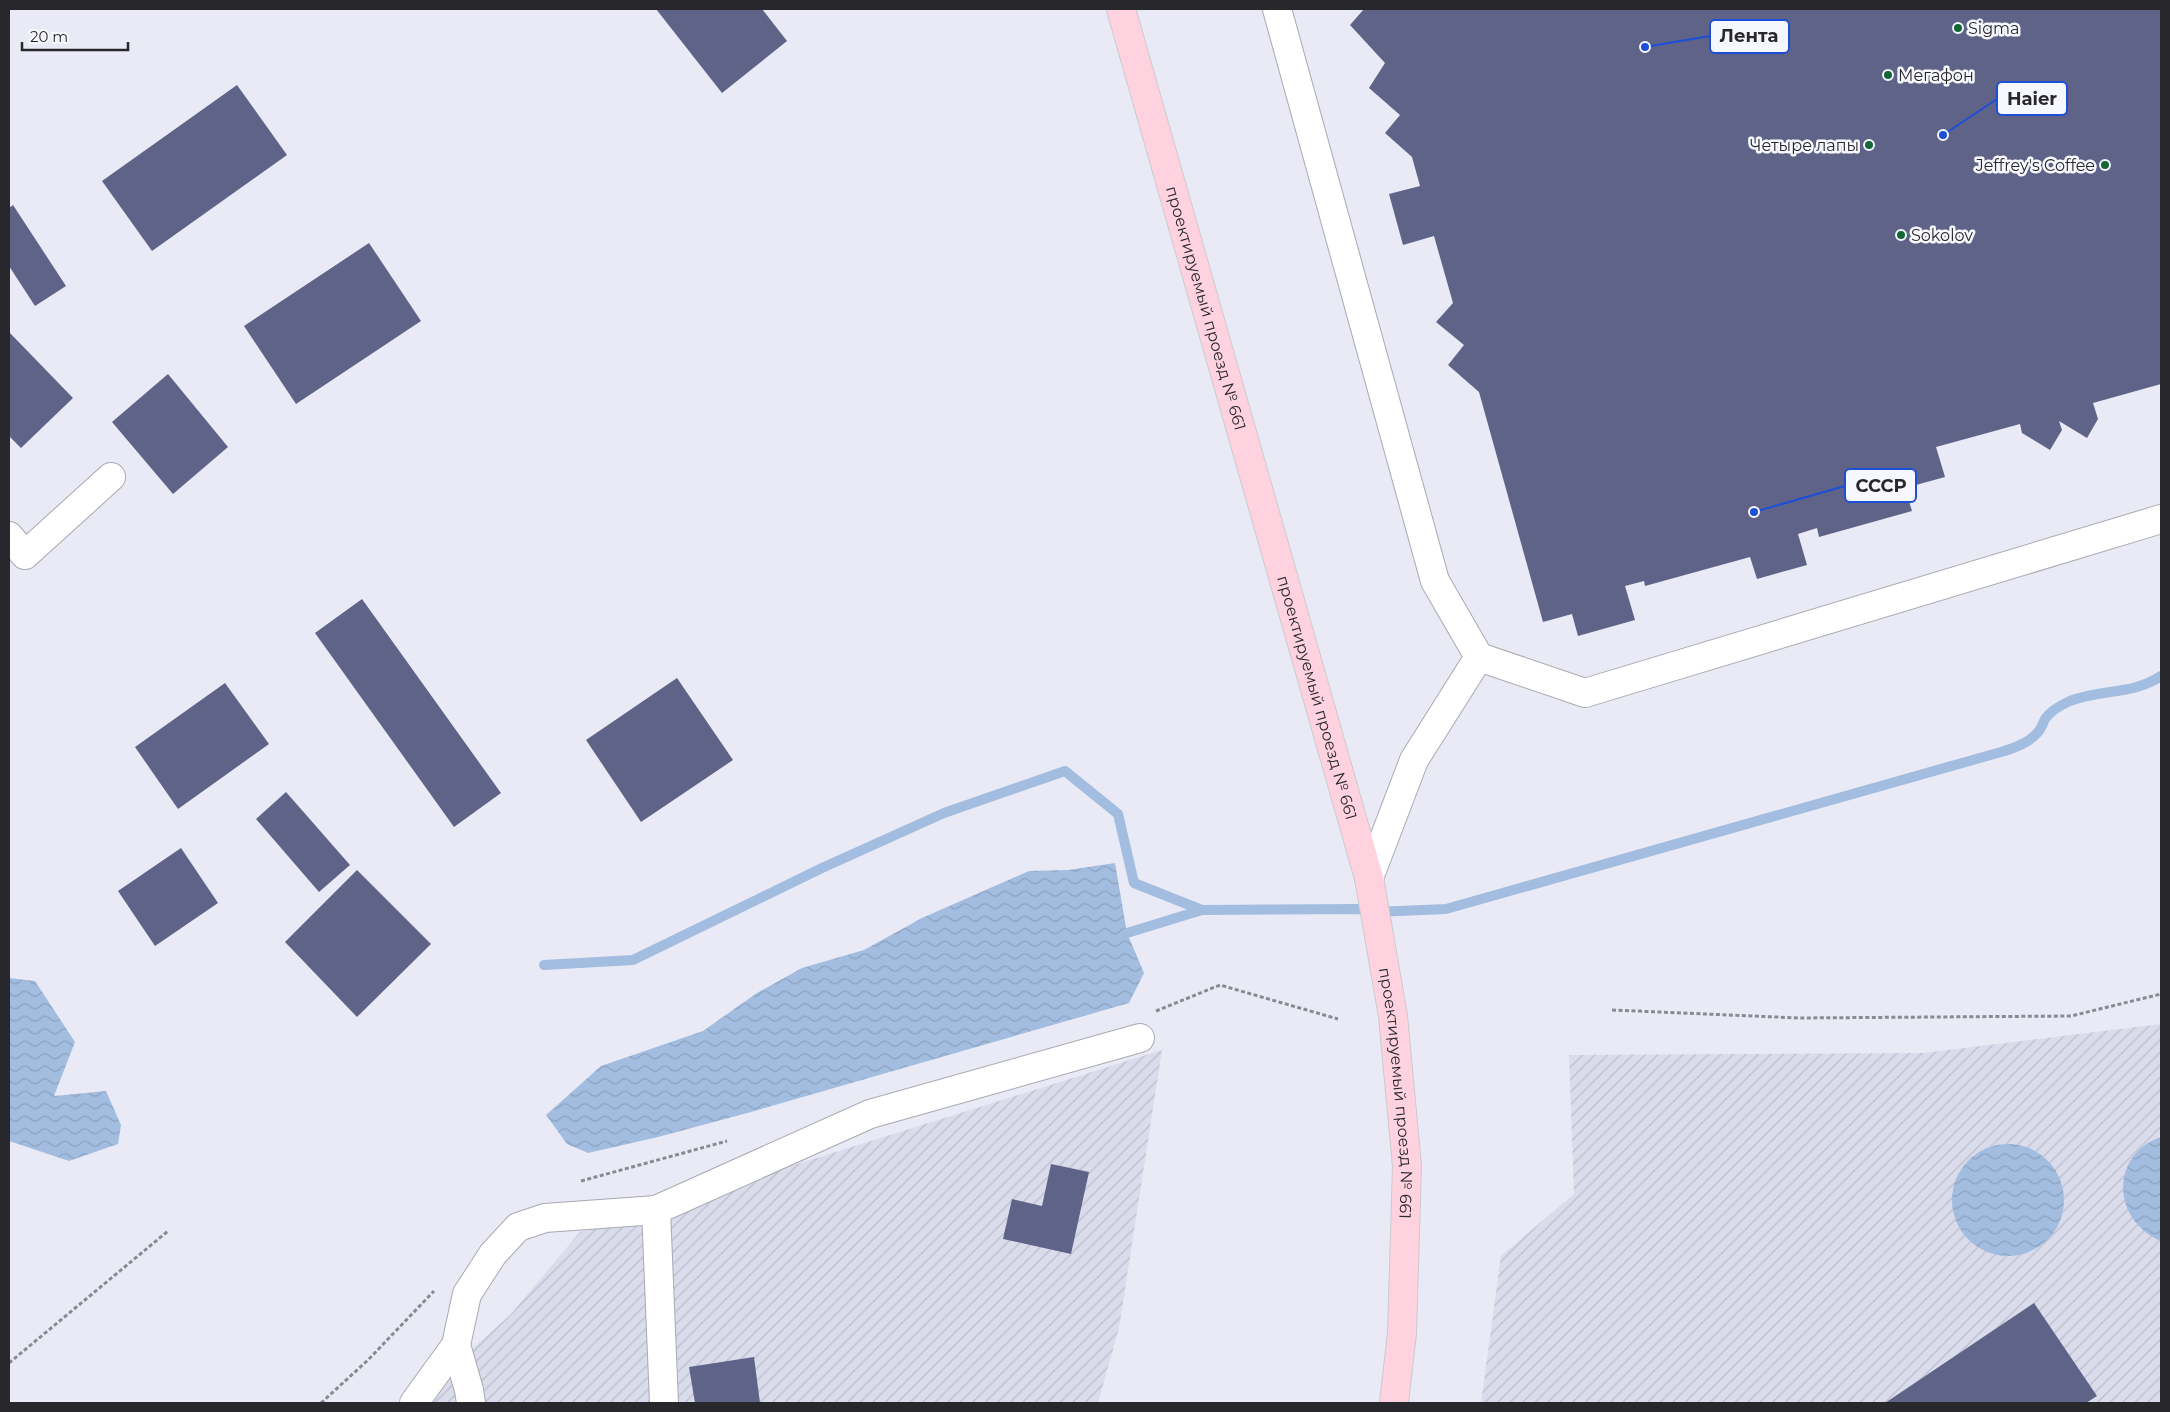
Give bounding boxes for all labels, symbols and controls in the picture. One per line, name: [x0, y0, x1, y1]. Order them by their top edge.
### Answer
place label: Sigma: [1968, 19, 2020, 38]
scale bar: [22, 20, 129, 52]
callout: Лента: [1710, 20, 1789, 53]
marker: Sigma: [1952, 22, 1964, 34]
text: Лента: [1720, 25, 1778, 47]
text: 20 m: [30, 27, 68, 46]
place label: Мегафон: [1898, 66, 1974, 85]
marker: Мегафон: [1882, 69, 1894, 81]
callout: Haier: [1997, 82, 2067, 115]
text: Haier: [2007, 88, 2057, 110]
place label: Четыре лапы: [1750, 136, 1859, 155]
marker: Четыре лапы: [1863, 139, 1875, 151]
place label: Jeffrey's Coffee: [1975, 156, 2095, 175]
marker: Jeffrey's Coffee: [2099, 159, 2111, 171]
street label: проектируемый проезд № 661: [1162, 184, 1250, 432]
place label: Sokolov: [1911, 226, 1973, 245]
marker: Sokolov: [1895, 229, 1907, 241]
callout: СССР: [1845, 469, 1916, 502]
text: СССР: [1855, 475, 1907, 497]
street label: проектируемый проезд № 661: [1274, 573, 1361, 822]
street label: проектируемый проезд № 661: [1375, 966, 1416, 1219]

